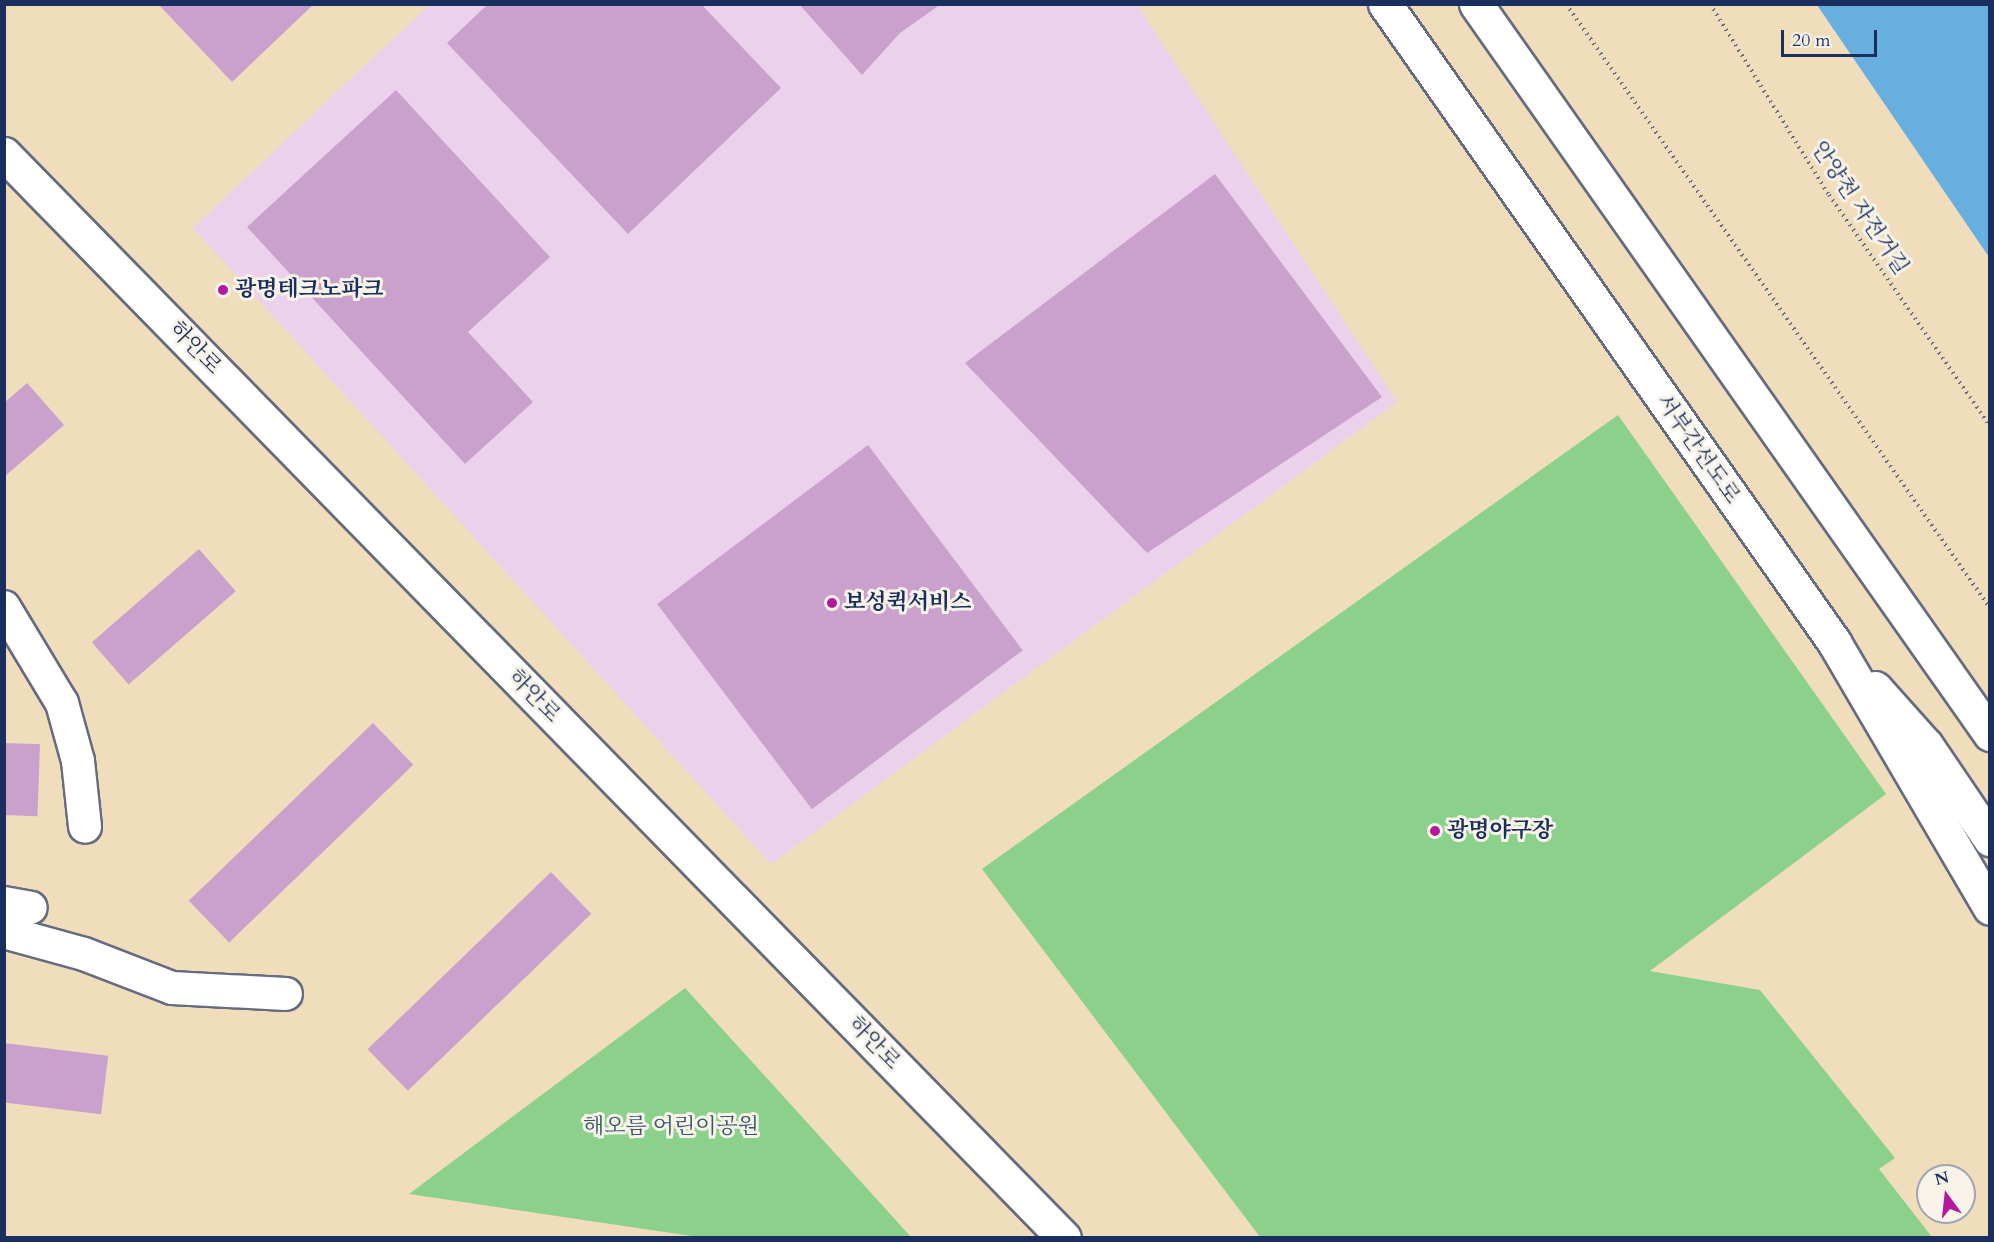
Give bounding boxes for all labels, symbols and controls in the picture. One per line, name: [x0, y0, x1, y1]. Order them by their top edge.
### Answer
scale bar: [1784, 18, 1880, 56]
text: 20 m: [1792, 28, 1831, 53]
street label: 안양천 자전거길: [1806, 137, 1914, 279]
place label: 광명테크노파크: [235, 277, 384, 303]
marker: 광명테크노파크: [216, 283, 230, 297]
street label: 하안로: [163, 316, 227, 380]
street label: 서부간선도로: [1651, 389, 1745, 509]
place label: 보성퀵서비스: [844, 590, 972, 616]
marker: 보성퀵서비스: [825, 596, 839, 610]
street label: 하안로: [502, 664, 566, 728]
place label: 광명야구장: [1447, 818, 1553, 844]
marker: 광명야구장: [1428, 824, 1442, 838]
street label: 하안로: [842, 1011, 906, 1075]
park label: 해오름 어린이공원: [583, 1114, 759, 1140]
north arrow: [1916, 1164, 1976, 1224]
text: N: [1932, 1166, 1951, 1191]

